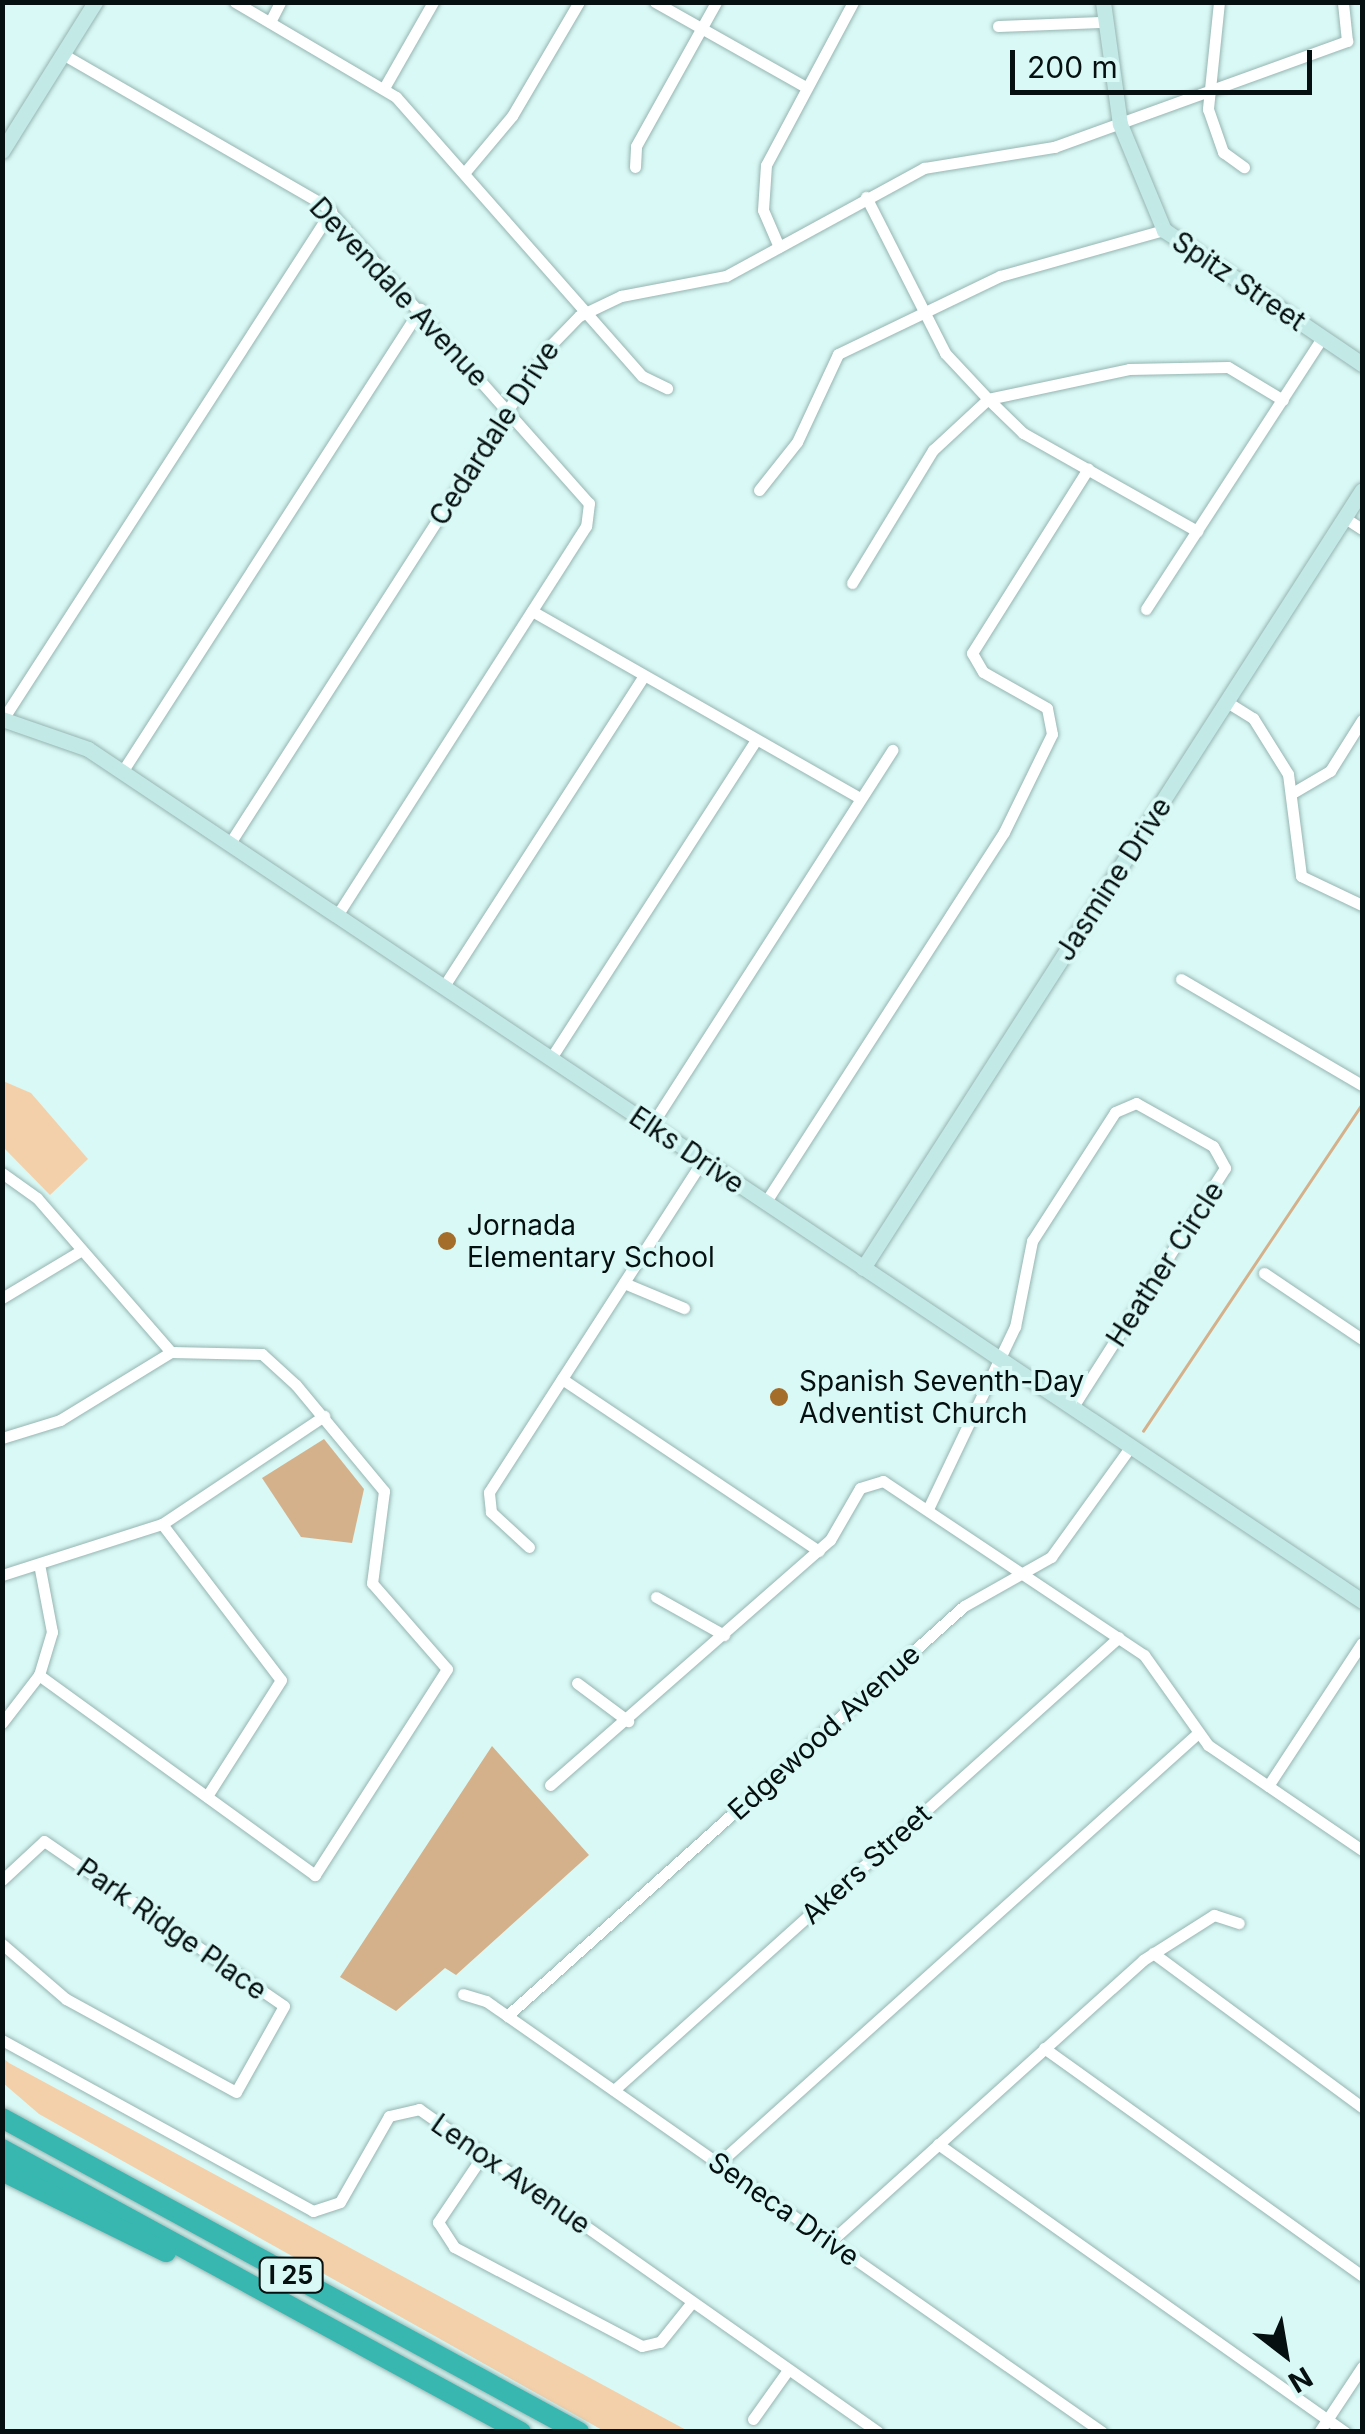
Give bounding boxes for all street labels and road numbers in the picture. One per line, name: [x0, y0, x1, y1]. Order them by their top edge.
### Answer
street label: Devendale Avenue: [303, 190, 495, 394]
street label: Spitz Street: [1166, 224, 1312, 338]
street label: Cedardale Drive: [422, 335, 566, 531]
street label: Jasmine Drive: [1048, 791, 1178, 967]
street label: Elks Drive: [623, 1099, 751, 1201]
street label: Heather Circle: [1099, 1175, 1231, 1353]
street label: Edgewood Avenue: [721, 1637, 927, 1827]
street label: Akers Street: [794, 1797, 938, 1931]
street label: Park Ridge Place: [71, 1851, 273, 2007]
street label: Lenox Avenue: [425, 2107, 597, 2241]
street label: Seneca Drive: [702, 2145, 866, 2273]
road number: I 25: [258, 2255, 324, 2295]

